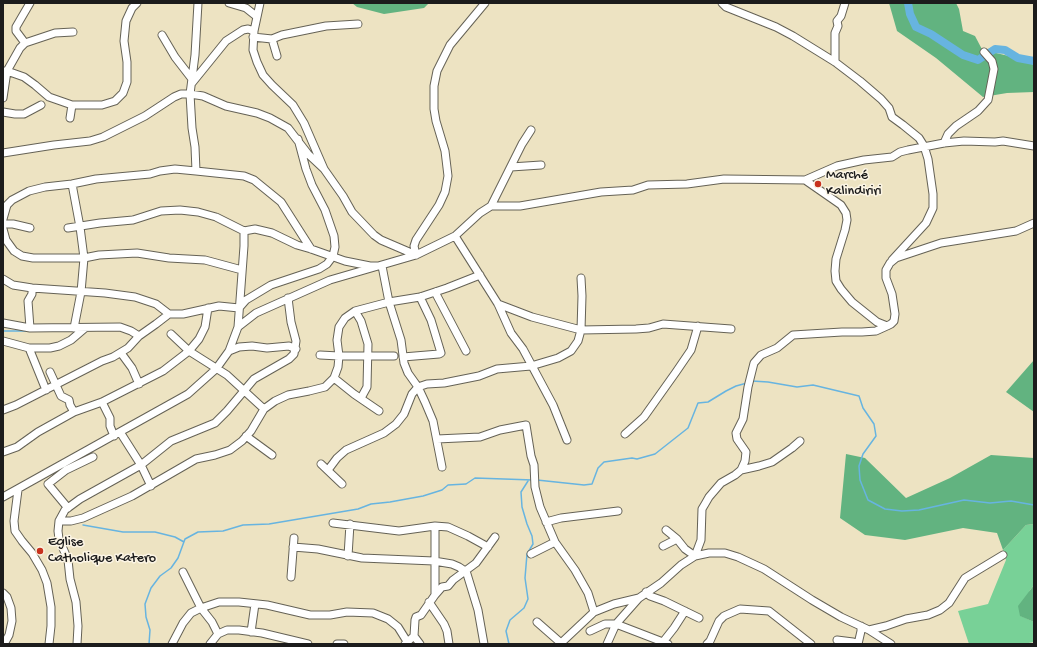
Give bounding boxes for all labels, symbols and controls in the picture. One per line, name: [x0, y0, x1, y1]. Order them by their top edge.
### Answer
place label: Marché Kalindiriri: [826, 168, 881, 200]
marker: Marché Kalindiriri: [813, 179, 823, 189]
place label: Eglise Catholique Katero: [48, 535, 156, 568]
marker: Eglise Catholique Katero: [35, 546, 45, 556]

